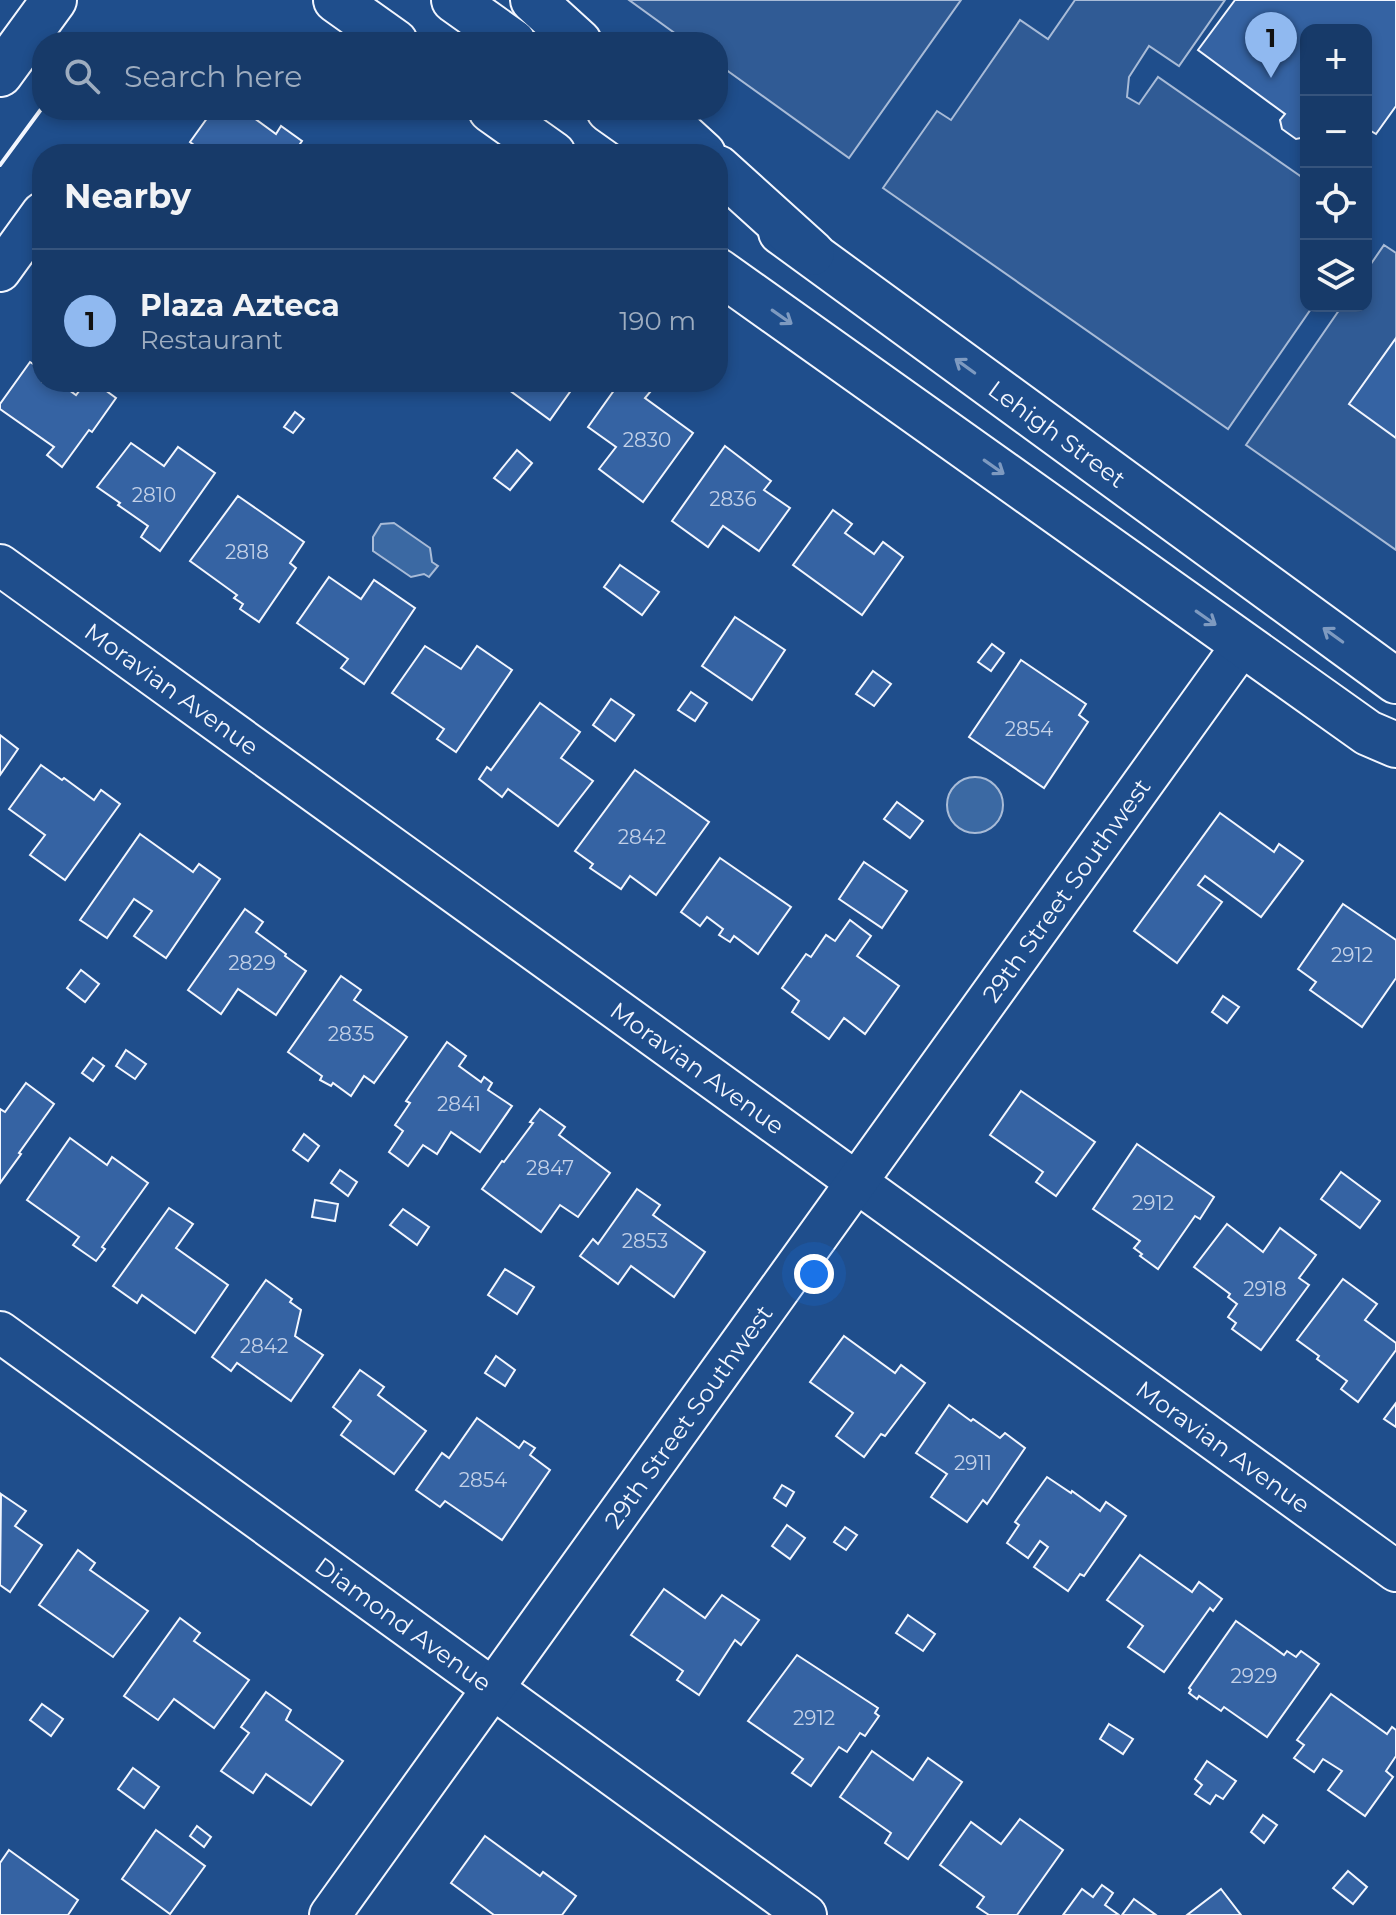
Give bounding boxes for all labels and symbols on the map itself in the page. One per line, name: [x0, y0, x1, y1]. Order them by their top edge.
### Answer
pin: 1: [1245, 12, 1297, 78]
one-way arrow: [770, 308, 792, 325]
one-way arrow: [955, 357, 977, 374]
street label: Lehigh Street: [983, 374, 1132, 493]
house number: 2830: [623, 428, 671, 452]
one-way arrow: [982, 459, 1004, 475]
house number: 2810: [132, 483, 176, 507]
house number: 2836: [709, 487, 757, 511]
house number: 2818: [225, 540, 269, 564]
one-way arrow: [1194, 609, 1216, 626]
street label: Moravian Avenue: [79, 617, 265, 761]
one-way arrow: [1323, 627, 1344, 644]
house number: 2854: [1005, 717, 1053, 741]
street label: 29th Street Southwest: [976, 773, 1156, 1007]
house number: 2842: [618, 825, 666, 849]
house number: 2912: [1331, 943, 1373, 967]
house number: 2829: [228, 951, 276, 975]
street label: Moravian Avenue: [605, 995, 790, 1140]
house number: 2835: [328, 1022, 374, 1046]
house number: 2841: [437, 1092, 481, 1116]
house number: 2847: [526, 1156, 574, 1180]
house number: 2912: [1132, 1191, 1174, 1215]
house number: 2853: [622, 1229, 668, 1253]
your location: [794, 1254, 834, 1294]
house number: 2918: [1243, 1277, 1287, 1301]
street label: 29th Street Southwest: [598, 1299, 778, 1534]
house number: 2842: [240, 1334, 288, 1358]
street label: Moravian Avenue: [1131, 1374, 1316, 1519]
house number: 2911: [954, 1451, 992, 1475]
house number: 2854: [459, 1468, 507, 1492]
street label: Diamond Avenue: [310, 1550, 497, 1697]
house number: 2929: [1230, 1664, 1278, 1688]
house number: 2912: [793, 1706, 835, 1730]

